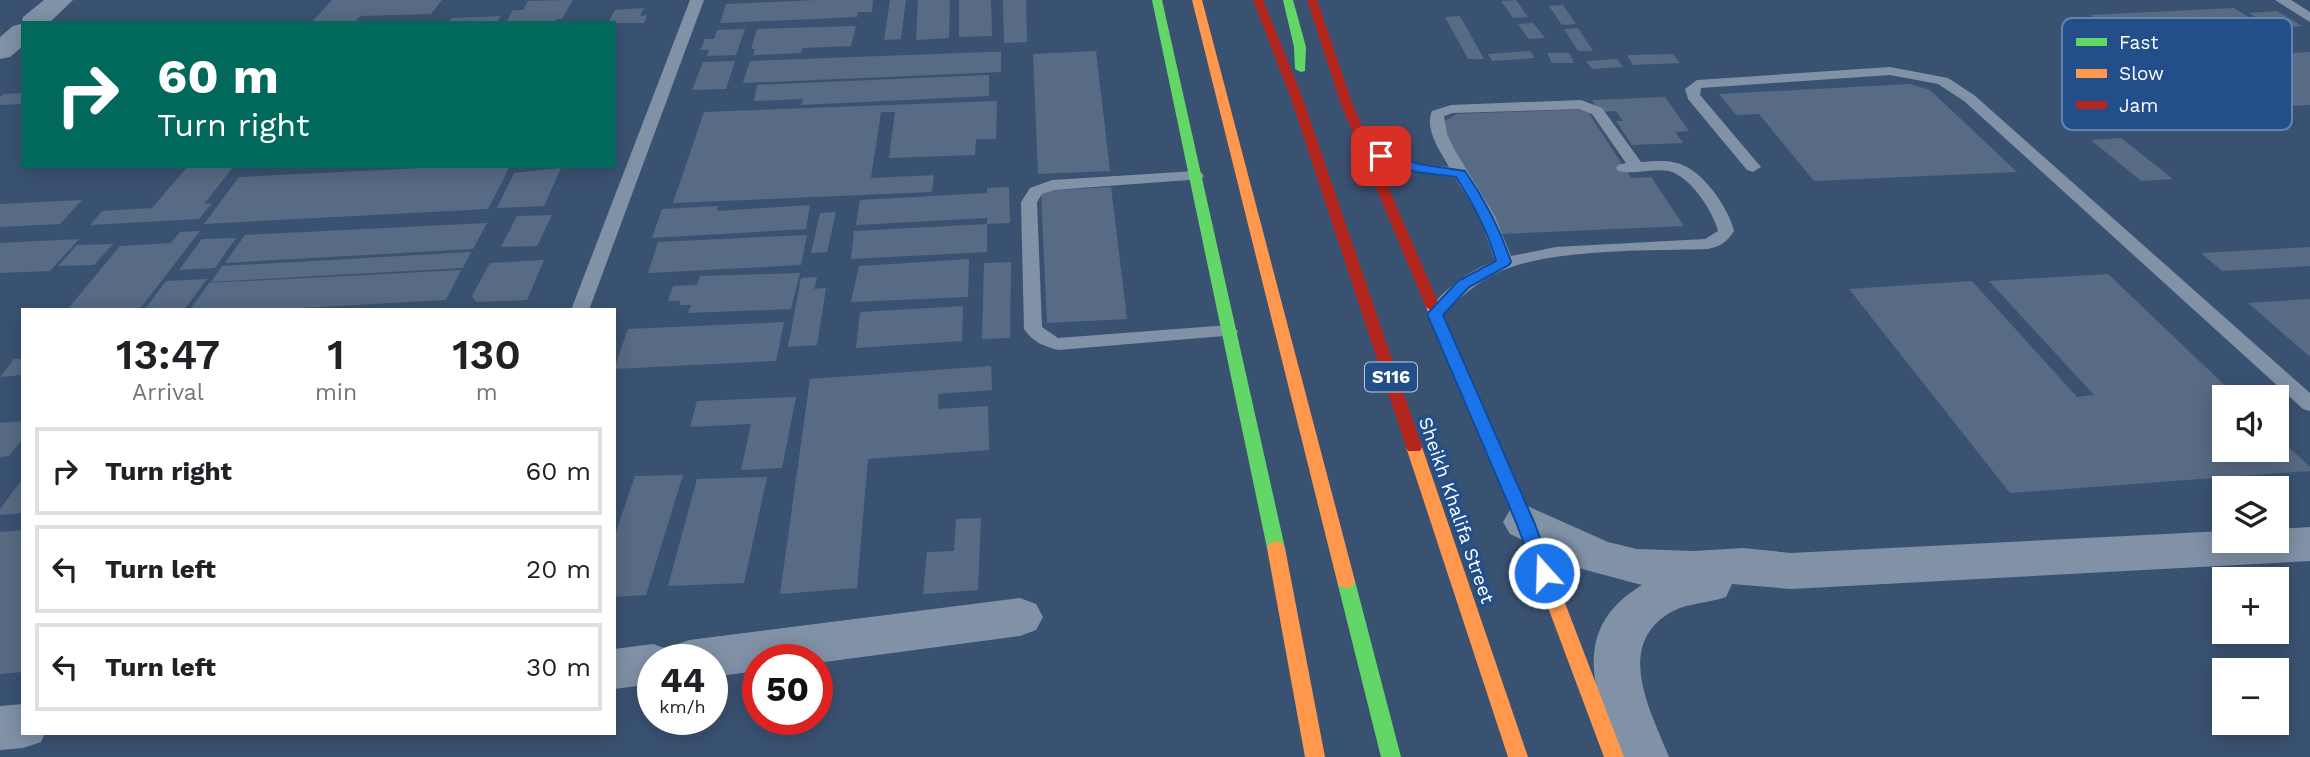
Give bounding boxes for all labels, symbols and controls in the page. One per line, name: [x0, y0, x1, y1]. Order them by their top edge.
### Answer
legend: [2062, 18, 2292, 130]
text: Fast: [2119, 31, 2158, 54]
text: 60 m: [157, 47, 279, 105]
icon: right: [42, 49, 133, 140]
text: Slow: [2119, 62, 2164, 85]
text: Jam: [2119, 94, 2158, 117]
text: Turn right: [157, 106, 309, 144]
pin: [1351, 126, 1411, 186]
icon: arrive: [1362, 137, 1400, 175]
text: 13:47: [116, 330, 220, 379]
text: 1: [327, 330, 345, 379]
text: 130: [452, 330, 521, 379]
road number: S116: [1365, 362, 1417, 391]
text: Arrival: [132, 379, 204, 406]
text: min: [315, 379, 357, 406]
text: m: [476, 379, 498, 406]
map controls: [2212, 385, 2289, 735]
button: sound: [2212, 385, 2289, 462]
street label: Sheikh Khalifa Street: [1414, 414, 1499, 606]
icon: right: [46, 452, 84, 490]
text: Turn right: [105, 456, 232, 486]
text: 60 m: [525, 456, 591, 486]
button: layers: [2212, 476, 2289, 553]
position arrow: [1507, 536, 1581, 610]
icon: left: [46, 550, 84, 588]
text: Turn left: [105, 554, 216, 584]
text: 20 m: [526, 554, 591, 584]
button: +: [2212, 567, 2289, 644]
speed limit sign: 50: [742, 644, 833, 735]
icon: left: [46, 648, 84, 686]
text: Turn left: [105, 652, 216, 682]
text: 30 m: [526, 652, 591, 682]
button: −: [2212, 658, 2289, 735]
text: 44: [660, 659, 705, 701]
text: km/h: [659, 696, 706, 717]

